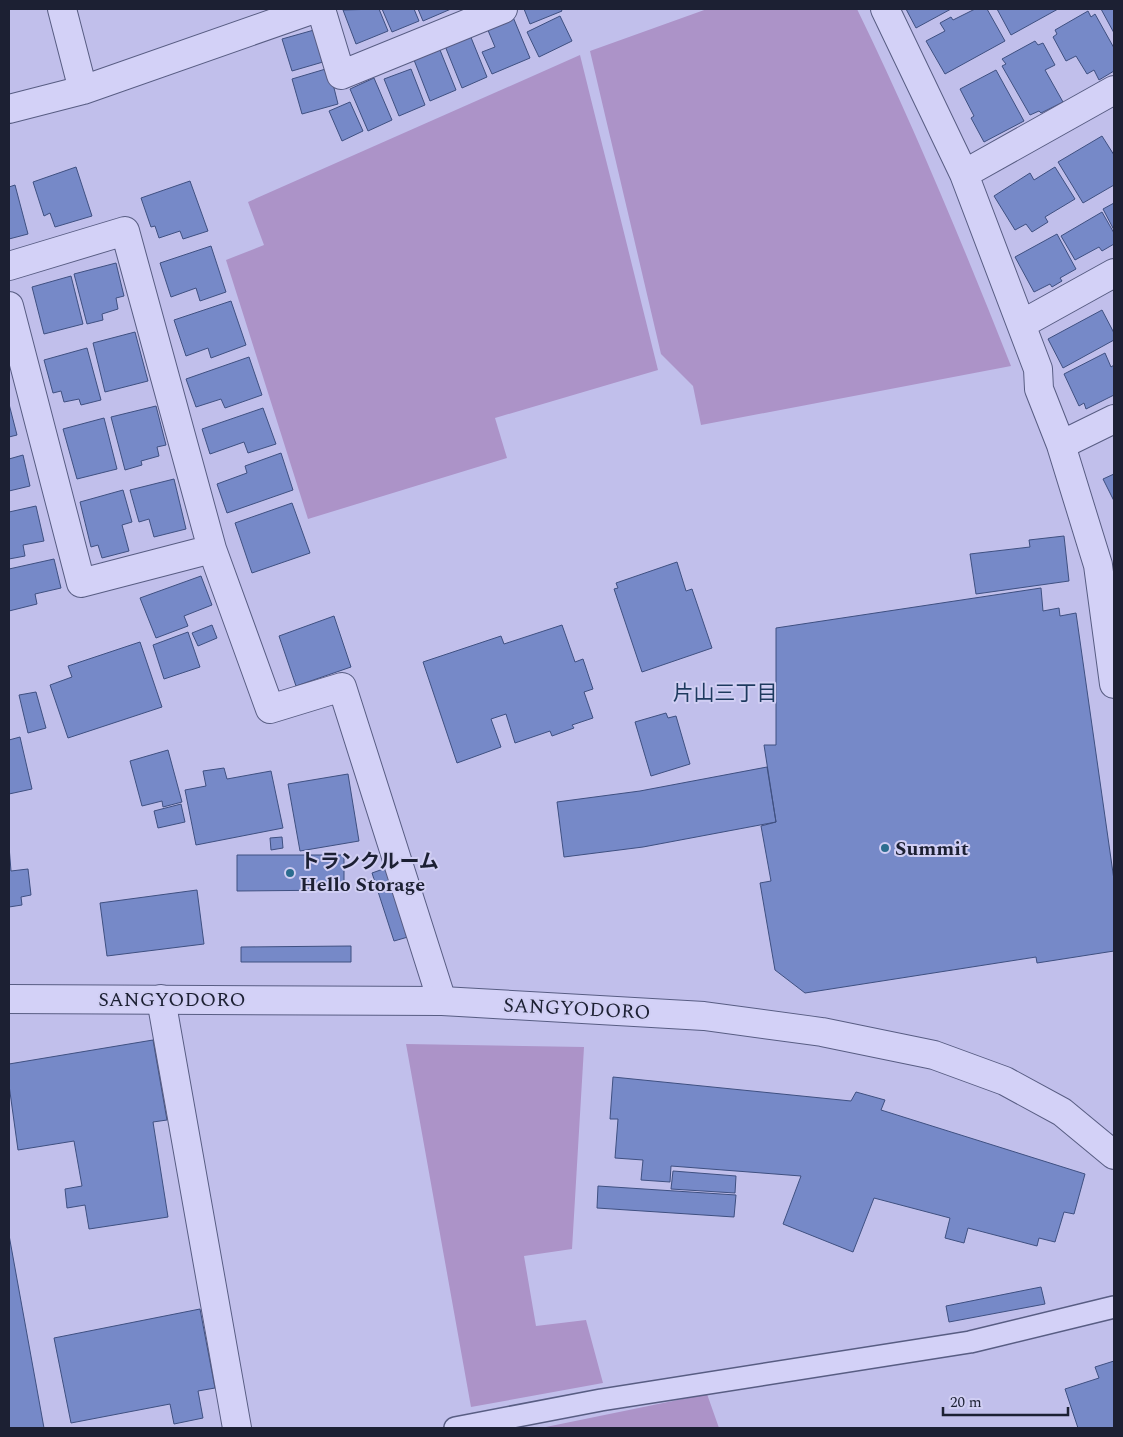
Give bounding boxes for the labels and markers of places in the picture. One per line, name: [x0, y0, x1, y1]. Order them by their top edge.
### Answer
place label: Summit: [895, 834, 969, 864]
marker: Summit: [879, 842, 891, 854]
place label: トランクルーム Hello Storage: [300, 847, 439, 900]
marker: トランクルーム Hello Storage: [284, 867, 296, 879]

